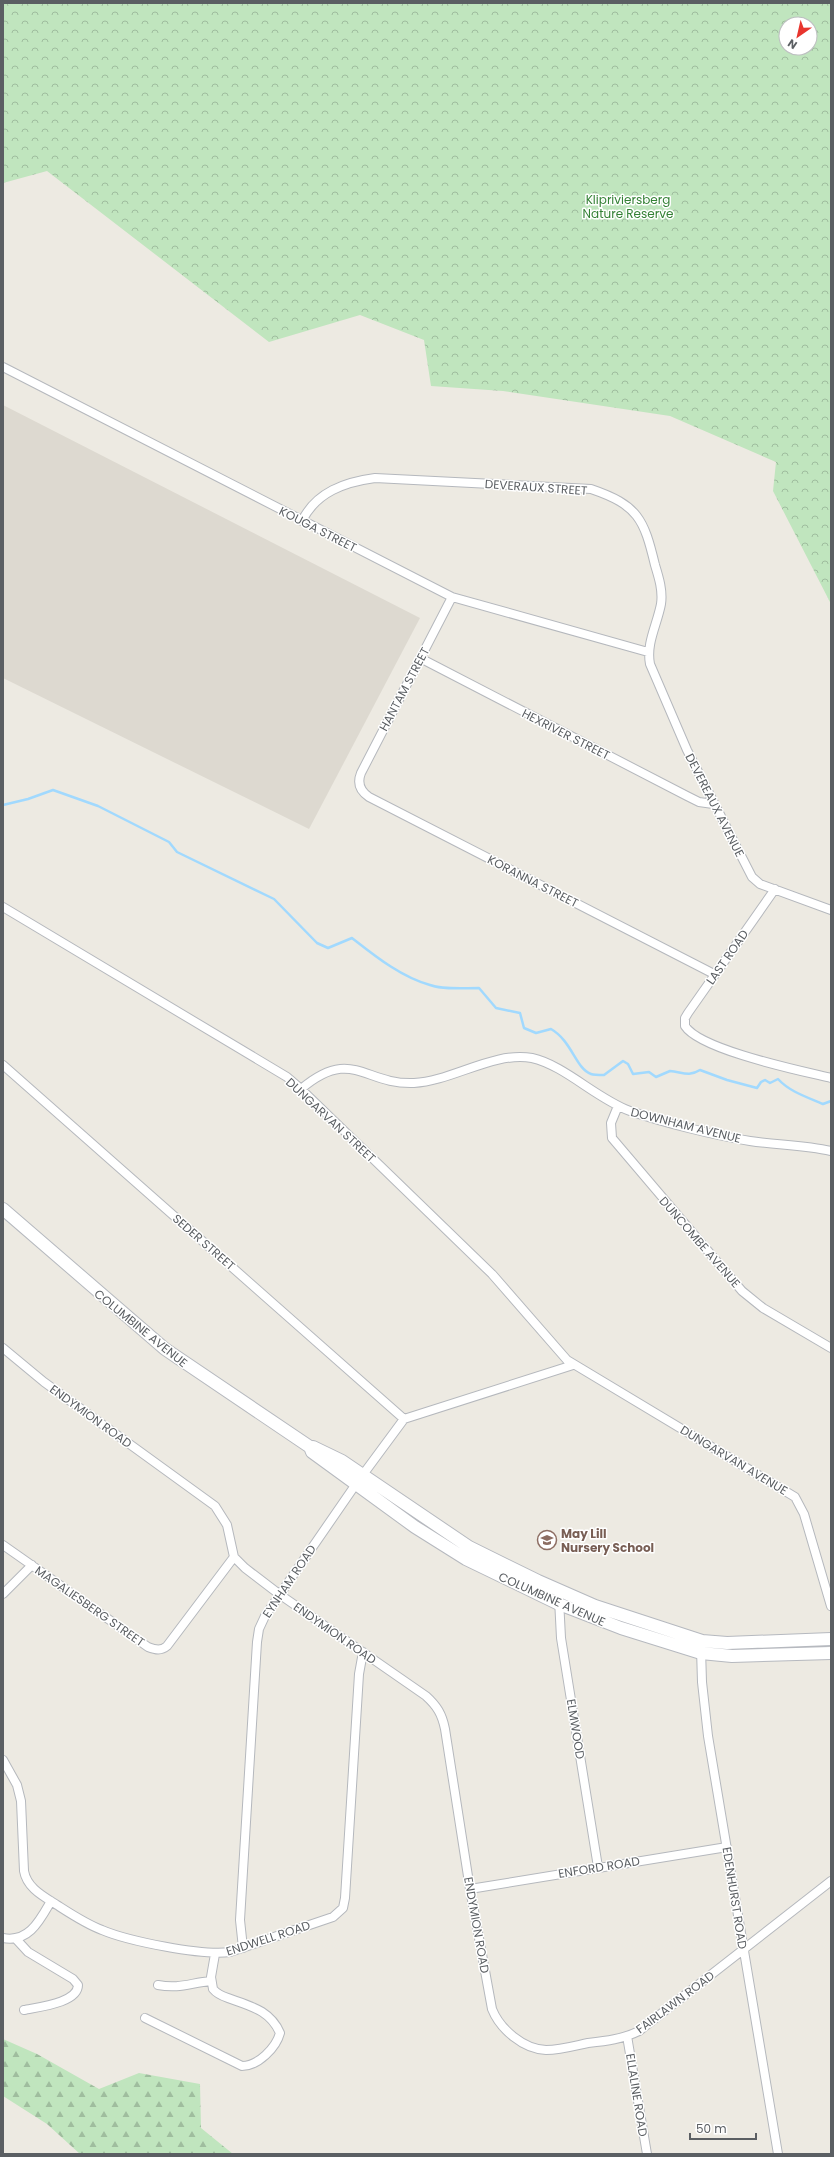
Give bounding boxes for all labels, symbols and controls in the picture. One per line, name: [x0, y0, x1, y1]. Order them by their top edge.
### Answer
north arrow: [778, 16, 818, 56]
text: N: [785, 35, 800, 53]
park label: Klipriviersberg Nature Reserve: [583, 191, 673, 222]
street label: DEVERAUX STREET: [484, 475, 588, 499]
street label: KOUGA STREET: [276, 502, 360, 556]
street label: HANTAM STREET: [375, 644, 433, 734]
street label: HEXRIVER STREET: [519, 705, 613, 764]
street label: DEVEREAUX AVENUE: [681, 750, 749, 860]
street label: KORANNA STREET: [485, 851, 582, 911]
street label: LAST ROAD: [702, 926, 752, 988]
street label: DUNGARVAN STREET: [282, 1074, 380, 1167]
street label: DOWNHAM AVENUE: [629, 1103, 743, 1147]
street label: DUNCOMBE AVENUE: [656, 1193, 744, 1291]
street label: SEDER STREET: [169, 1210, 239, 1274]
street label: COLUMBINE AVENUE: [91, 1285, 191, 1371]
street label: ENDYMION ROAD: [46, 1380, 136, 1452]
street label: DUNGARVAN AVENUE: [677, 1421, 791, 1499]
place label: May Lill Nursery School: [561, 1525, 654, 1556]
school or university icon: May Lill Nursery School: [536, 1529, 558, 1551]
street label: EYNHAM ROAD: [258, 1541, 320, 1621]
street label: MAGALIESBERG STREET: [32, 1562, 149, 1651]
street label: COLUMBINE AVENUE: [496, 1568, 608, 1630]
street label: ENDYMION ROAD: [290, 1598, 380, 1668]
street label: ELMWOOD: [563, 1698, 589, 1760]
street label: EDENHURST ROAD: [719, 1846, 751, 1950]
street label: ENFORD ROAD: [557, 1852, 641, 1882]
street label: ENDYMION ROAD: [460, 1875, 494, 1975]
street label: ENDWELL ROAD: [224, 1916, 312, 1960]
street label: FAIRLAWN ROAD: [632, 1967, 718, 2037]
street label: ELLALINE ROAD: [622, 2052, 652, 2138]
scale bar: [690, 2115, 756, 2141]
text: 50 m: [696, 2120, 727, 2137]

